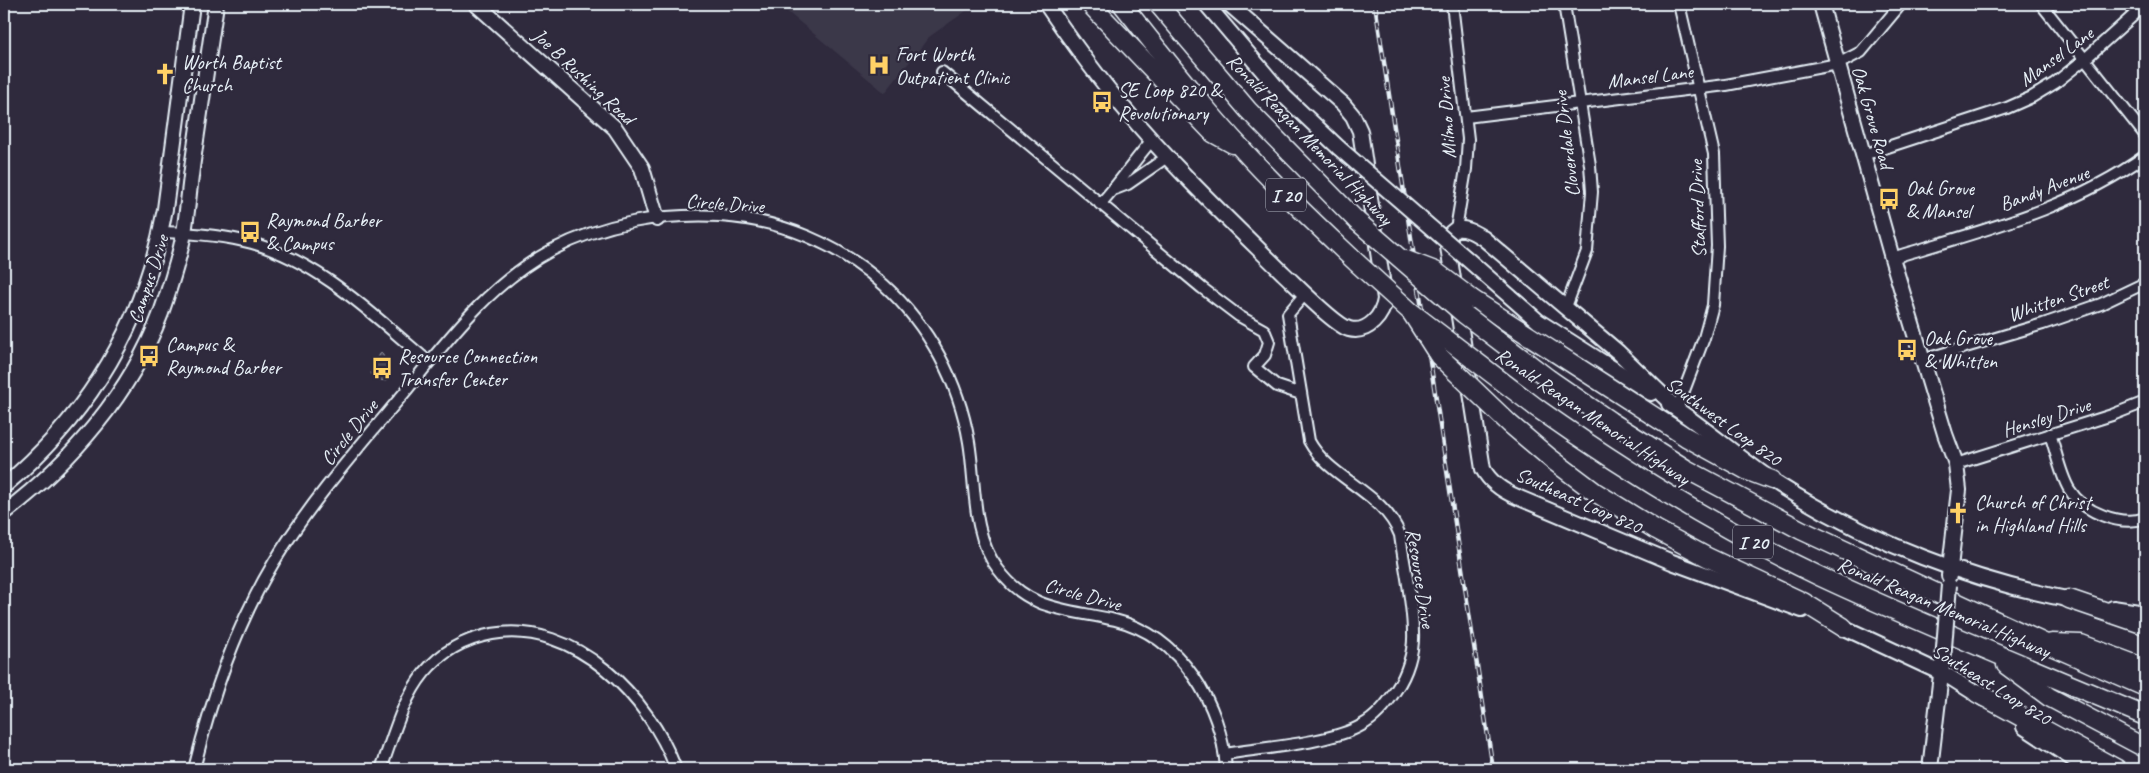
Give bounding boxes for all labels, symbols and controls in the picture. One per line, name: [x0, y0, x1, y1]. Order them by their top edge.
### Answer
street label: Mansel Lane: [2014, 20, 2100, 92]
street label: Joe B Rushing Road: [527, 22, 642, 132]
place label: Fort Worth Outpatient Clinic: [896, 42, 1010, 90]
street label: Ronald Reagan Memorial Highway: [1221, 48, 1400, 232]
place label: Worth Baptist Church: [182, 50, 283, 98]
hospital icon: Fort Worth Outpatient Clinic: [866, 52, 892, 78]
street label: Mansel Lane: [1606, 59, 1696, 94]
church icon: Worth Baptist Church: [152, 61, 178, 87]
street label: Oak Grove Road: [1846, 63, 1900, 174]
street label: Milmo Drive: [1431, 75, 1462, 159]
place label: SE Loop 820 & Revolutionary: [1118, 78, 1224, 126]
street label: Cloverdale Drive: [1547, 88, 1585, 198]
bus stop icon: SE Loop 820 & Revolutionary: [1089, 89, 1115, 115]
street label: Stafford Drive: [1683, 158, 1712, 259]
street label: Bandy Avenue: [1996, 159, 2094, 217]
place label: Oak Grove & Mansel: [1906, 176, 1975, 224]
road number: I 20: [1266, 178, 1306, 212]
bus stop icon: Oak Grove & Mansel: [1876, 186, 1902, 212]
street label: Circle Drive: [685, 188, 766, 219]
place label: Raymond Barber & Campus: [266, 208, 383, 256]
bus stop icon: Raymond Barber & Campus: [237, 219, 263, 245]
street label: Campus Drive: [122, 230, 175, 327]
street label: Whitten Street: [2005, 269, 2114, 327]
place label: Oak Grove & Whitten: [1924, 326, 1998, 374]
place label: Campus & Raymond Barber: [166, 332, 283, 380]
bus stop icon: Oak Grove & Whitten: [1894, 337, 1920, 363]
street label: Ronald Reagan Memorial Highway: [1491, 342, 1696, 492]
bus stop icon: Campus & Raymond Barber: [136, 343, 162, 369]
place label: Resource Connection Transfer Center: [398, 344, 538, 392]
bus stop icon: Resource Connection Transfer Center: [369, 355, 395, 381]
street label: Southwest Loop 820: [1661, 371, 1788, 473]
street label: Hensley Drive: [1999, 392, 2095, 443]
street label: Circle Drive: [315, 393, 385, 470]
street label: Southeast Loop 820: [1512, 462, 1647, 540]
place label: Church of Christ in Highland Hills: [1975, 490, 2094, 538]
church icon: Church of Christ in Highland Hills: [1945, 500, 1971, 526]
road number: I 20: [1733, 526, 1773, 558]
street label: Resource Drive: [1400, 527, 1441, 631]
street label: Ronald Reagan Memorial Highway: [1834, 551, 2056, 664]
street label: Circle Drive: [1042, 572, 1125, 617]
street label: Southeast Loop 820: [1928, 638, 2057, 732]

